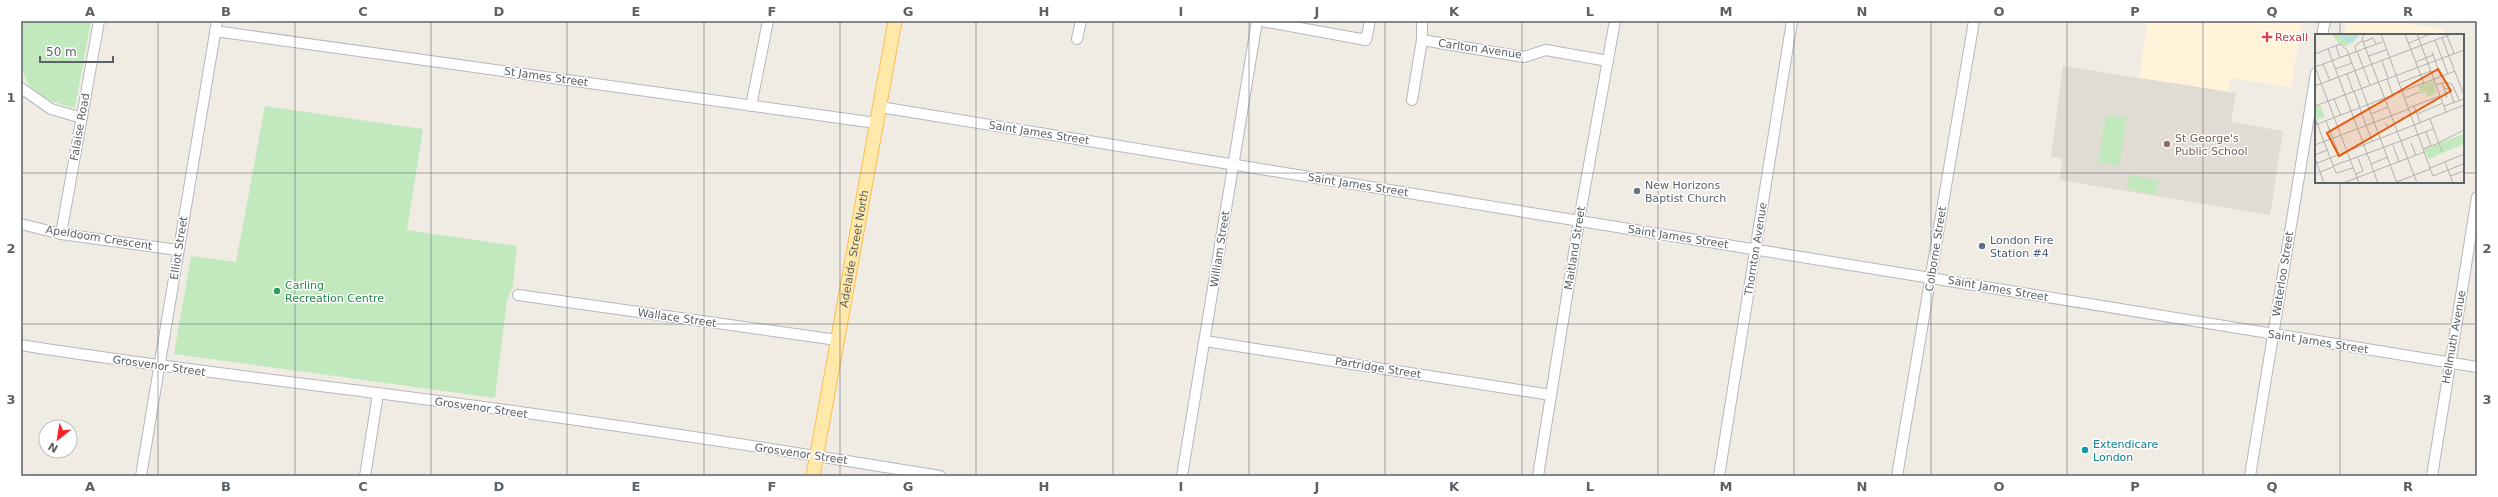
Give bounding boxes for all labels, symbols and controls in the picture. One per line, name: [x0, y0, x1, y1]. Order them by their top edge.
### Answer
text: A: [85, 4, 95, 19]
text: B: [221, 4, 231, 19]
text: C: [358, 4, 368, 19]
text: D: [494, 4, 505, 19]
text: E: [632, 4, 640, 19]
text: F: [768, 4, 776, 19]
text: G: [903, 4, 913, 19]
text: H: [1039, 4, 1049, 19]
text: I: [1179, 4, 1183, 19]
text: J: [1314, 4, 1319, 19]
text: K: [1449, 4, 1460, 19]
text: L: [1586, 4, 1594, 19]
text: M: [1720, 4, 1732, 19]
text: N: [1857, 4, 1867, 19]
text: O: [1993, 4, 2005, 19]
text: P: [2130, 4, 2140, 19]
text: Q: [2266, 4, 2278, 19]
text: R: [2403, 4, 2413, 19]
place label: Rexall: [2275, 31, 2308, 44]
marker: Rexall: [2262, 32, 2272, 42]
inset map: [2315, 34, 2464, 183]
street label: Carlton Avenue: [1437, 37, 1523, 61]
scale bar: [40, 38, 113, 64]
text: 50 m: [46, 45, 77, 59]
street label: St James Street: [503, 65, 590, 89]
text: 1: [6, 90, 16, 105]
text: 1: [2482, 90, 2492, 105]
street label: Falaise Road: [68, 92, 92, 162]
street label: Saint James Street: [988, 119, 1091, 147]
place label: St George's Public School: [2175, 132, 2248, 158]
marker: St George's Public School: [2162, 139, 2172, 149]
street label: Saint James Street: [1307, 171, 1410, 199]
place label: New Horizons Baptist Church: [1645, 179, 1726, 205]
marker: New Horizons Baptist Church: [1632, 186, 1642, 196]
street label: Adelaide Street North: [837, 189, 871, 308]
street label: Thornton Avenue: [1742, 201, 1770, 297]
street label: Maitland Street: [1562, 205, 1588, 291]
street label: Colborne Street: [1923, 205, 1949, 293]
street label: William Street: [1208, 209, 1233, 288]
street label: Elliot Street: [168, 215, 191, 281]
street label: Apeldoom Crescent: [45, 223, 154, 253]
street label: Saint James Street: [1627, 223, 1730, 251]
street label: Waterloo Street: [2270, 230, 2296, 317]
place label: London Fire Station #4: [1990, 234, 2054, 260]
text: 2: [6, 241, 16, 256]
marker: London Fire Station #4: [1977, 241, 1987, 251]
text: 2: [2482, 241, 2492, 256]
street label: Saint James Street: [1947, 274, 2050, 304]
place label: Carling Recreation Centre: [285, 279, 384, 305]
marker: Carling Recreation Centre: [272, 286, 282, 296]
street label: Hellmuth Avenue: [2439, 289, 2469, 385]
street label: Wallace Street: [637, 306, 718, 330]
street label: Saint James Street: [2267, 328, 2370, 356]
street label: Grosvenor Street: [112, 353, 207, 379]
street label: Partridge Street: [1334, 355, 1423, 381]
text: 3: [6, 392, 16, 407]
text: 3: [2482, 392, 2492, 407]
street label: Grosvenor Street: [434, 395, 529, 421]
north arrow: [38, 419, 78, 459]
place label: Extendicare London: [2093, 438, 2159, 464]
text: N: [46, 439, 60, 455]
street label: Grosvenor Street: [754, 441, 849, 467]
marker: Extendicare London: [2080, 445, 2090, 455]
text: A: [85, 479, 95, 494]
text: B: [221, 479, 231, 494]
text: C: [358, 479, 368, 494]
text: D: [494, 479, 505, 494]
text: E: [632, 479, 640, 494]
text: F: [768, 479, 776, 494]
text: G: [903, 479, 913, 494]
text: H: [1039, 479, 1049, 494]
text: I: [1179, 479, 1183, 494]
text: J: [1314, 479, 1319, 494]
text: K: [1449, 479, 1460, 494]
text: L: [1586, 479, 1594, 494]
text: M: [1720, 479, 1732, 494]
text: N: [1857, 479, 1867, 494]
text: O: [1993, 479, 2005, 494]
text: P: [2130, 479, 2140, 494]
text: Q: [2266, 479, 2278, 494]
text: R: [2403, 479, 2413, 494]

